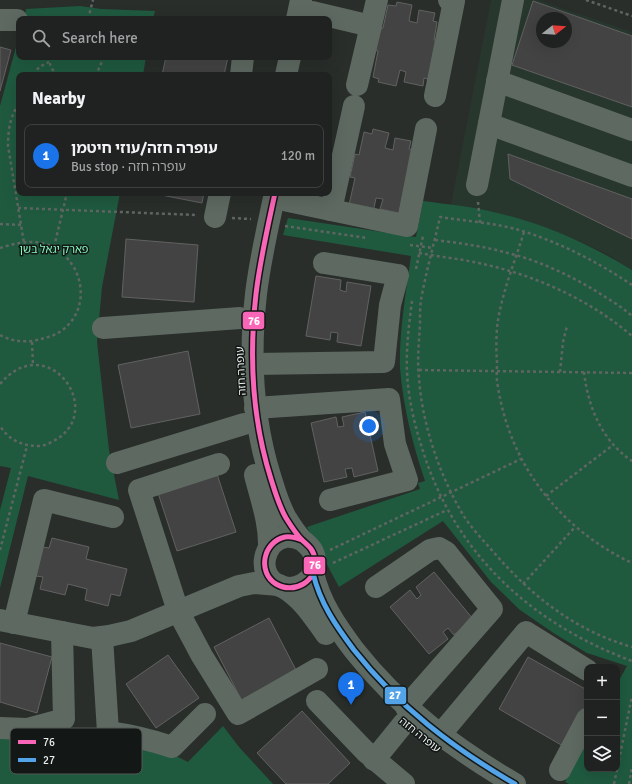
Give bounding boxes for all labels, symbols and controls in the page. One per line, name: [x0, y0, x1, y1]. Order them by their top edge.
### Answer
north arrow: [536, 12, 572, 48]
search box: [16, 16, 332, 60]
icon: search: [30, 27, 52, 49]
text: Search here: [62, 29, 138, 47]
text: Nearby: [32, 88, 85, 109]
text: עופרה חזה/עוזי חיטמן: [71, 139, 218, 157]
text: 1: [42, 148, 50, 164]
text: 120 m: [281, 148, 315, 164]
text: Bus stop · עופרה חזה: [71, 159, 186, 175]
park label: פארק יגאל בשן: [20, 243, 89, 256]
line badge: 76: [242, 311, 265, 330]
text: 76: [248, 315, 260, 328]
street label: עופרה חזה: [233, 346, 249, 396]
your location: [359, 416, 379, 436]
line badge: 76: [303, 556, 326, 575]
text: 76: [309, 559, 321, 572]
map controls: [584, 664, 620, 772]
button: +: [584, 664, 620, 700]
pin: 1: [338, 672, 364, 705]
line badge: 27: [384, 686, 407, 705]
text: 27: [389, 689, 401, 702]
button: −: [584, 700, 620, 736]
street label: עופרה חזה: [397, 714, 443, 756]
legend: [10, 728, 142, 774]
text: 76: [43, 736, 55, 749]
button: layers: [584, 736, 620, 772]
text: 27: [43, 754, 55, 767]

